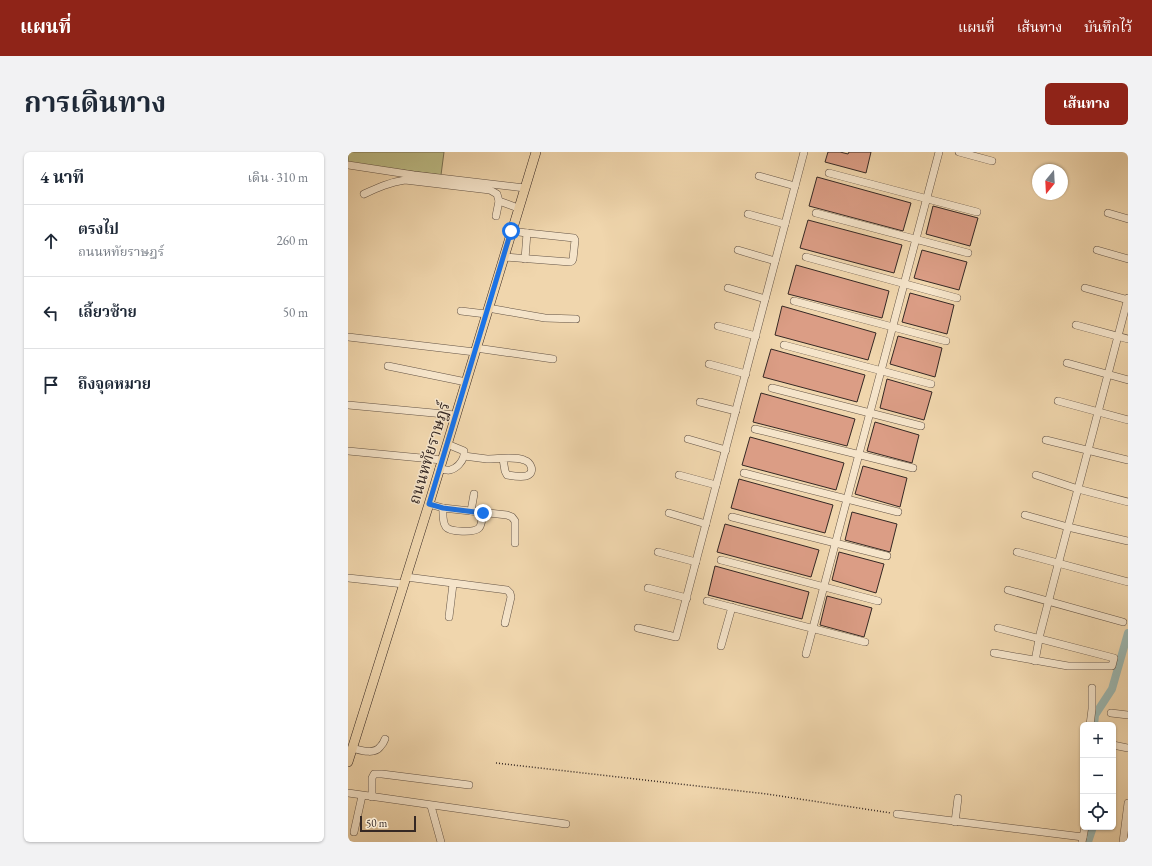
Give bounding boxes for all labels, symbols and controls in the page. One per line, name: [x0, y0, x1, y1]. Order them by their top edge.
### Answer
text: แผนที่: [20, 14, 71, 39]
text: แผนที่: [958, 18, 995, 36]
text: เส้นทาง: [1017, 18, 1062, 36]
text: บันทึกไว้: [1084, 18, 1132, 36]
button: เส้นทาง: [1045, 83, 1128, 125]
text: การเดินทาง: [24, 84, 166, 120]
north arrow: [1032, 164, 1068, 200]
text: 4 นาที: [40, 166, 84, 188]
text: เดิน · 310 m: [247, 169, 308, 186]
text: ตรงไป: [78, 219, 119, 238]
route start: [502, 222, 520, 240]
icon: ahead: [40, 230, 62, 252]
text: 260 m: [277, 232, 308, 249]
text: ถนนหทัยราษฎร์: [78, 243, 164, 260]
icon: left: [40, 302, 62, 324]
text: เลี้ยวซ้าย: [78, 302, 137, 321]
text: 50 m: [283, 304, 308, 321]
icon: arrive: [40, 374, 62, 396]
text: ถึงจุดหมาย: [78, 374, 151, 393]
street label: ถนนหทัยราษฎร์: [403, 398, 455, 507]
route end: [474, 504, 492, 522]
map controls: [1080, 722, 1116, 830]
button: +: [1080, 722, 1116, 758]
button: −: [1080, 758, 1116, 794]
button: locate: [1080, 794, 1116, 830]
scale bar: [360, 814, 416, 833]
text: 50 m: [366, 816, 387, 830]

